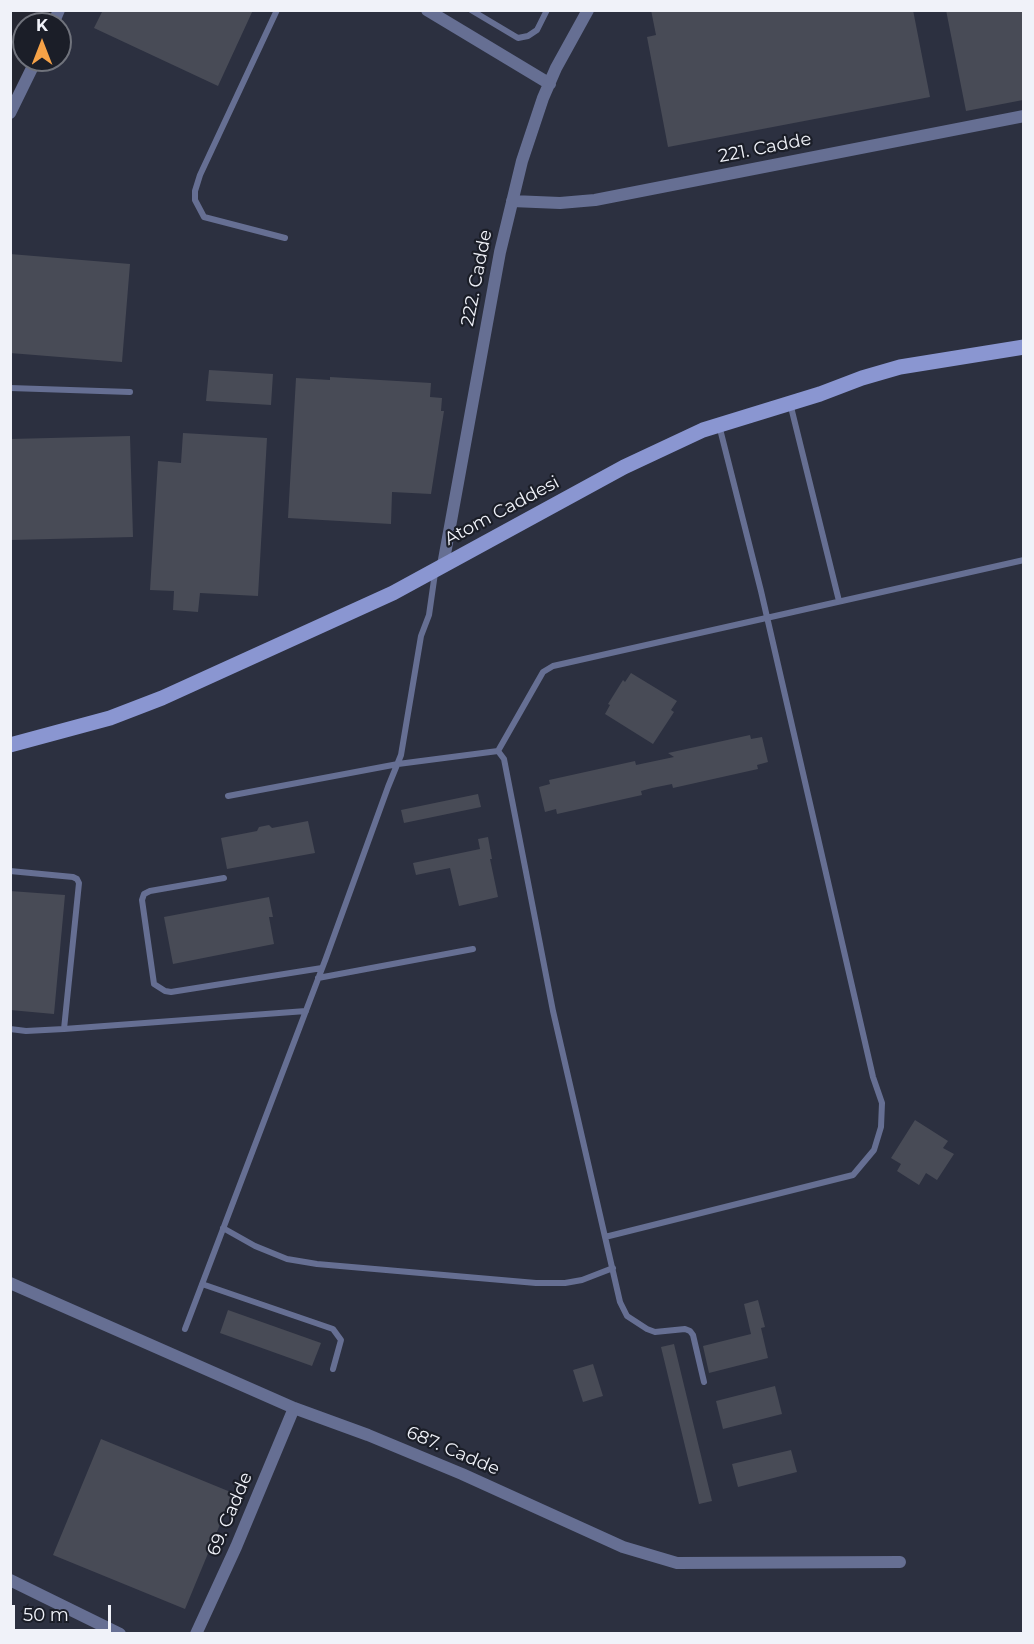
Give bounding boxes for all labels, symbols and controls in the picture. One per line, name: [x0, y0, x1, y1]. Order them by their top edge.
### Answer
north arrow: [12, 12, 72, 72]
text: K: [36, 16, 48, 35]
street label: 221. Cadde: [717, 128, 813, 168]
street label: 222. Cadde: [457, 228, 497, 328]
street label: Atom Caddesi: [441, 472, 563, 550]
street label: 687. Cadde: [403, 1422, 503, 1480]
street label: 69. Cadde: [203, 1469, 257, 1559]
scale bar: [15, 1593, 114, 1631]
text: 50 m: [23, 1604, 69, 1626]

